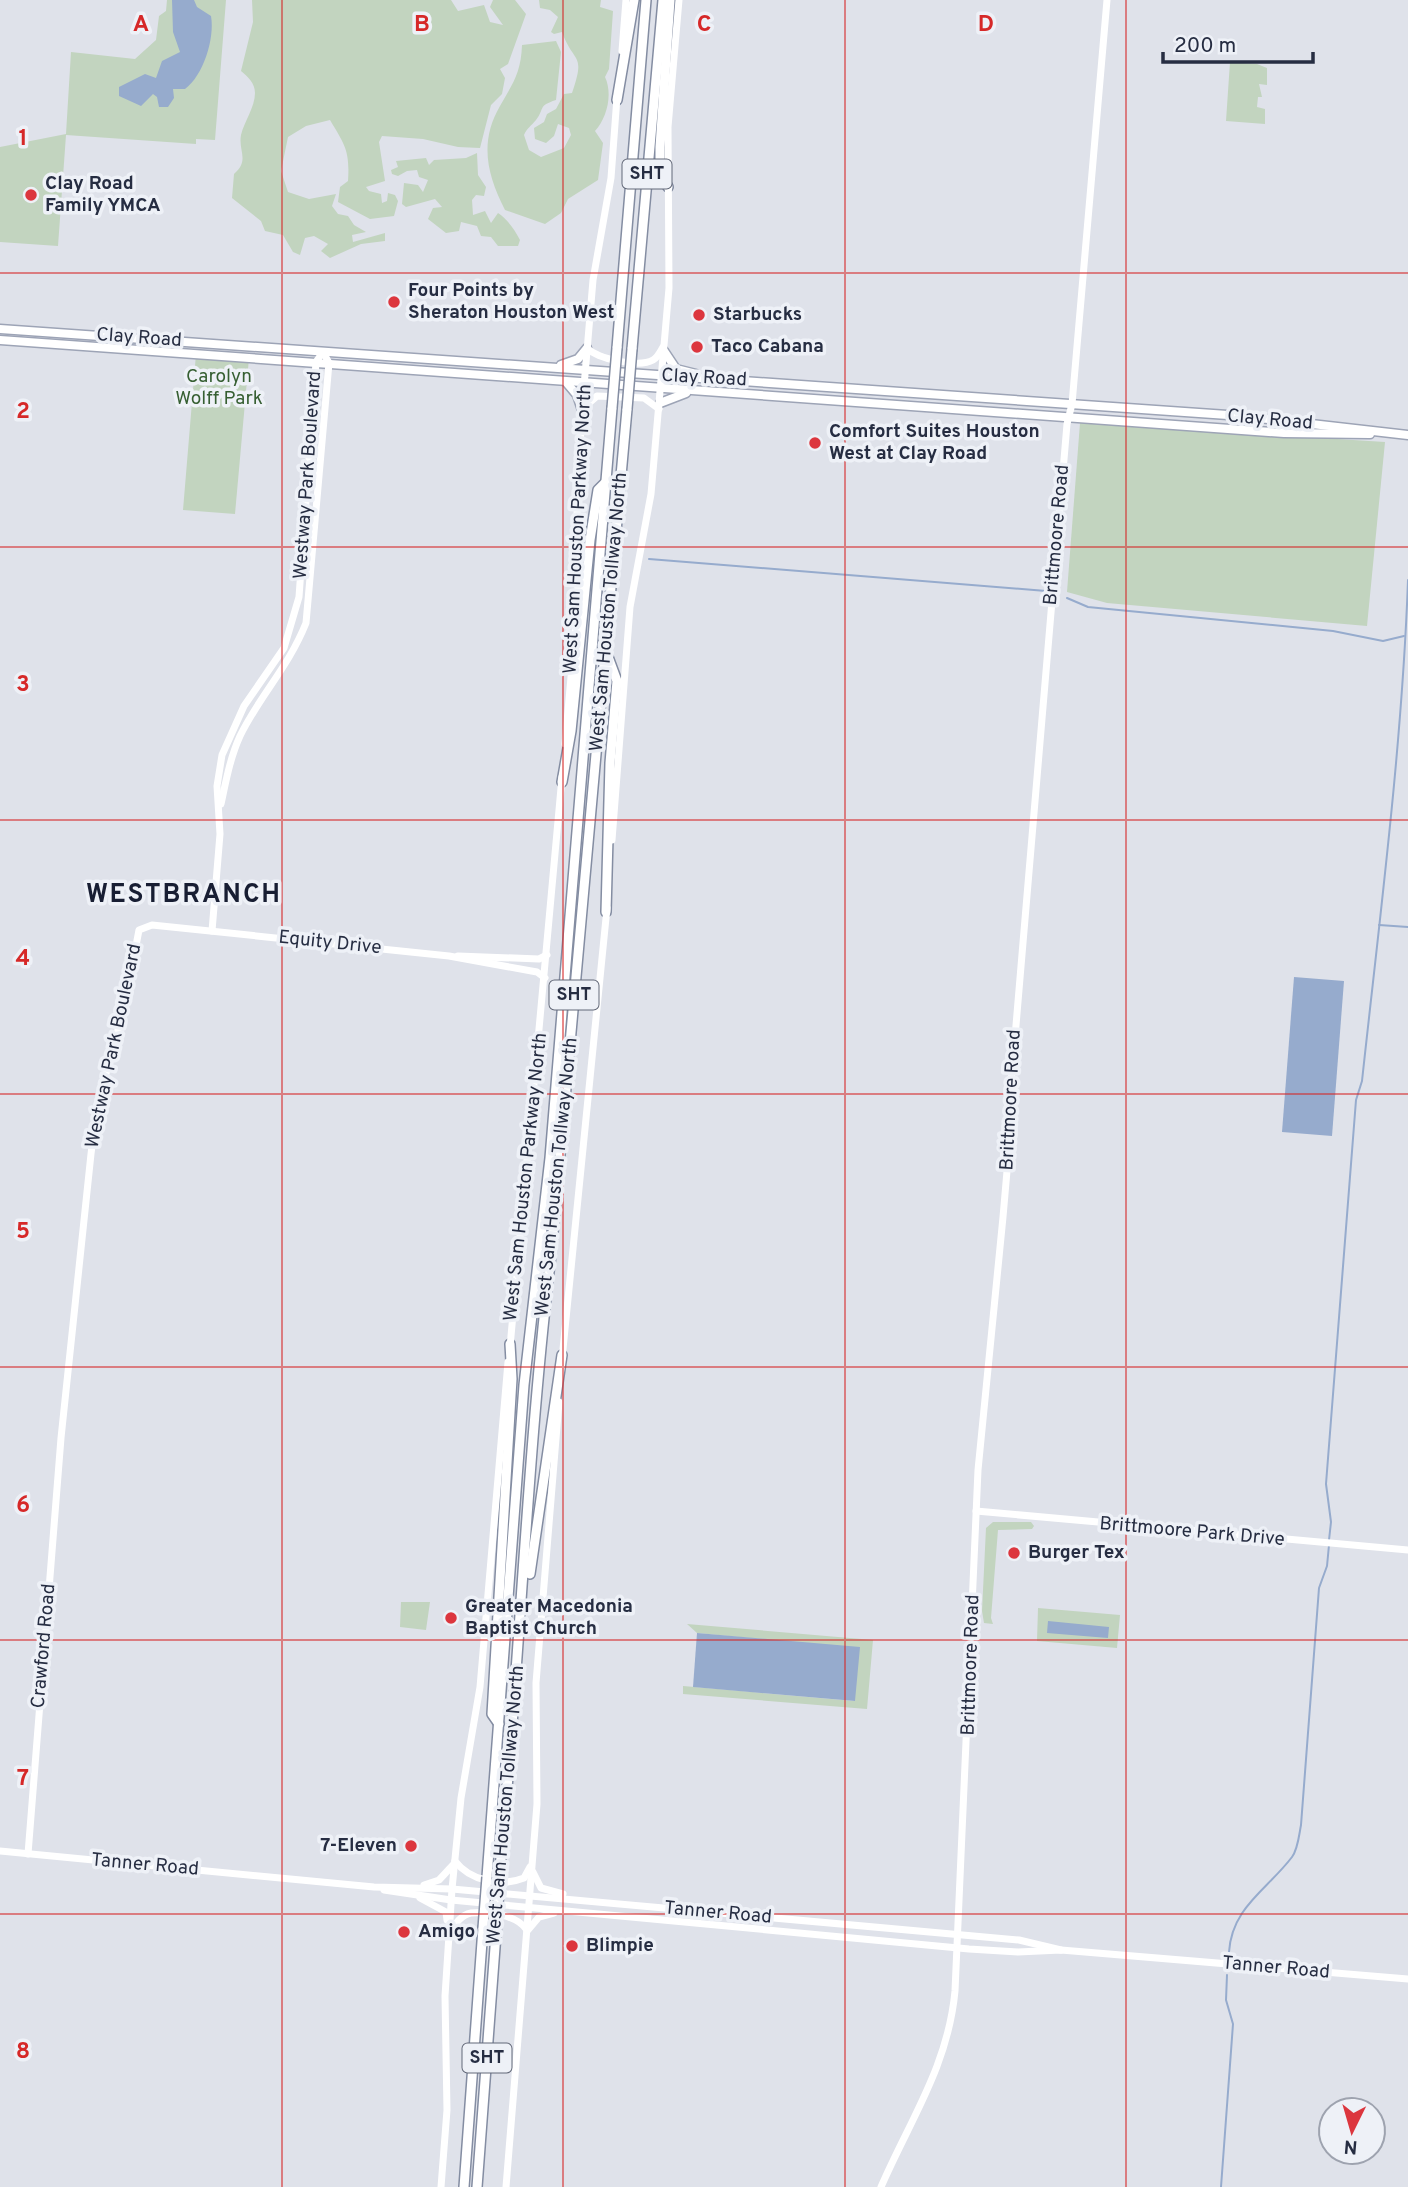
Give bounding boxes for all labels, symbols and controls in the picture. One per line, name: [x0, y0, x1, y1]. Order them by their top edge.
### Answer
text: A: [133, 11, 149, 40]
text: B: [414, 11, 430, 40]
text: C: [697, 11, 711, 40]
text: D: [978, 11, 994, 40]
scale bar: [1163, 21, 1314, 65]
text: 200 m: [1174, 33, 1236, 60]
text: 1: [18, 125, 28, 154]
road number: SHT: [622, 160, 672, 188]
place label: Clay Road Family YMCA: [45, 172, 161, 218]
marker: Clay Road Family YMCA: [23, 187, 39, 203]
place label: Four Points by Sheraton Houston West: [408, 279, 615, 325]
marker: Four Points by Sheraton Houston West: [386, 294, 402, 310]
place label: Starbucks: [713, 303, 802, 327]
marker: Starbucks: [691, 307, 707, 323]
street label: Clay Road: [95, 323, 183, 353]
place label: Taco Cabana: [711, 335, 824, 359]
marker: Taco Cabana: [689, 339, 705, 355]
street label: Clay Road: [661, 364, 747, 392]
park label: Carolyn Wolff Park: [175, 365, 263, 411]
street label: Westway Park Boulevard: [289, 370, 327, 580]
street label: West Sam Houston Parkway North: [558, 383, 598, 675]
text: 2: [16, 398, 30, 427]
street label: Clay Road: [1226, 404, 1314, 436]
place label: Comfort Suites Houston West at Clay Road: [829, 420, 1040, 466]
marker: Comfort Suites Houston West at Clay Road: [807, 435, 823, 451]
street label: Brittmoore Road: [1039, 464, 1075, 606]
street label: West Sam Houston Tollway North: [585, 471, 633, 753]
text: 3: [16, 671, 30, 700]
district label: WESTBRANCH: [86, 879, 282, 912]
street label: Equity Drive: [277, 926, 383, 960]
street label: Westway Park Boulevard: [81, 941, 147, 1151]
text: 4: [16, 945, 30, 974]
road number: SHT: [550, 980, 598, 1010]
street label: Brittmoore Road: [995, 1029, 1027, 1171]
street label: West Sam Houston Parkway North: [499, 1031, 553, 1323]
street label: West Sam Houston Tollway North: [530, 1036, 584, 1318]
text: 5: [16, 1218, 30, 1247]
text: 6: [16, 1492, 30, 1521]
street label: Brittmoore Park Drive: [1098, 1512, 1286, 1552]
place label: Burger Tex: [1028, 1541, 1125, 1565]
marker: Burger Tex: [1006, 1545, 1022, 1561]
street label: Crawford Road: [27, 1583, 61, 1709]
street label: Brittmoore Road: [957, 1594, 985, 1736]
place label: Greater Macedonia Baptist Church: [465, 1595, 633, 1641]
marker: Greater Macedonia Baptist Church: [443, 1610, 459, 1626]
street label: West Sam Houston Tollway North: [482, 1664, 530, 1946]
text: 7: [17, 1765, 29, 1794]
place label: 7-Eleven: [320, 1834, 397, 1858]
marker: 7-Eleven: [403, 1838, 419, 1854]
street label: Tanner Road: [90, 1848, 200, 1882]
street label: Tanner Road: [663, 1896, 773, 1930]
place label: Amigo: [418, 1920, 475, 1944]
marker: Amigo: [396, 1924, 412, 1940]
place label: Blimpie: [586, 1934, 654, 1958]
marker: Blimpie: [564, 1938, 580, 1954]
street label: Tanner Road: [1221, 1951, 1331, 1985]
text: 8: [16, 2038, 30, 2067]
road number: SHT: [462, 2044, 512, 2072]
north arrow: [1317, 2096, 1387, 2166]
text: N: [1343, 2133, 1359, 2158]

